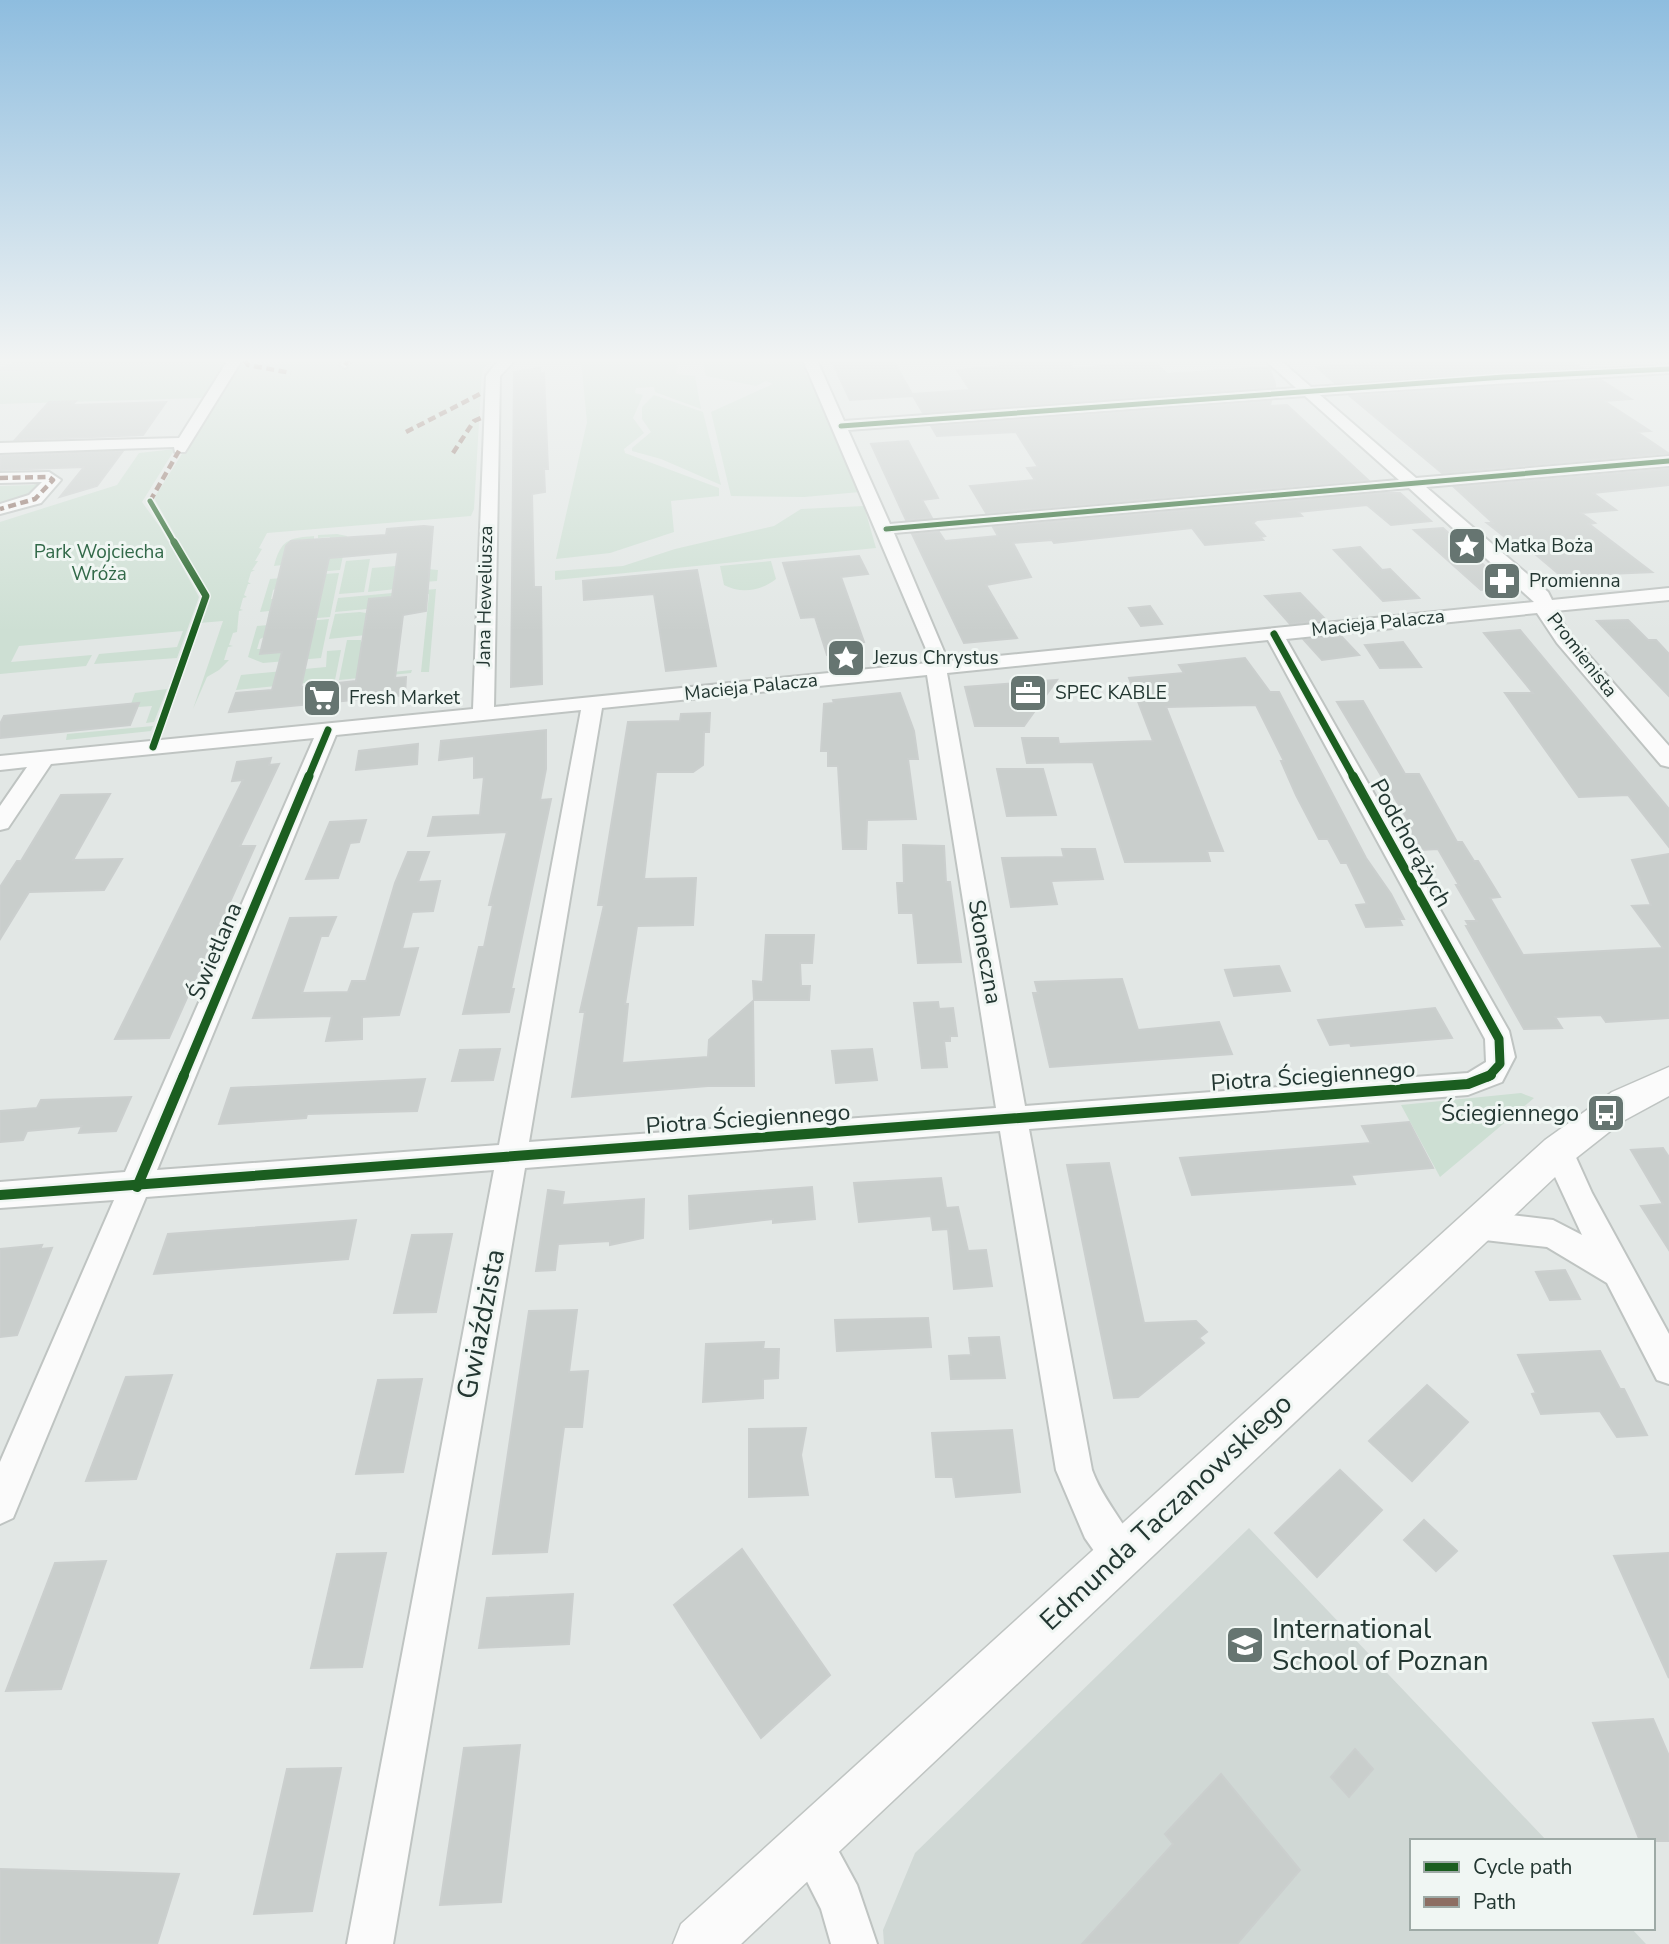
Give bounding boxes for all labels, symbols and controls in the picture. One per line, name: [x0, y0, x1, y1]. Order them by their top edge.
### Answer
street label: Jana Heweliusza: [471, 525, 499, 668]
place icon: Matka Boża: [1446, 525, 1488, 567]
place label: Matka Boża: [1494, 533, 1593, 559]
park label: Park Wojciecha Wróża: [34, 539, 164, 587]
pharmacy icon: Promienna: [1481, 560, 1523, 602]
place label: Promienna: [1529, 568, 1621, 594]
street label: Macieja Palacza: [1310, 603, 1446, 643]
street label: Promienista: [1541, 607, 1623, 703]
place icon: Jezus Chrystus: [825, 637, 867, 679]
place label: Jezus Chrystus: [872, 645, 999, 671]
street label: Macieja Palacza: [683, 667, 819, 707]
office icon: SPEC KABLE: [1007, 672, 1049, 714]
supermarket icon: Fresh Market: [301, 677, 343, 719]
place label: SPEC KABLE: [1055, 680, 1167, 706]
place label: Fresh Market: [349, 685, 460, 711]
street label: Podchorążych: [1363, 773, 1459, 913]
street label: Świetlana: [181, 897, 249, 1005]
street label: Słoneczna: [961, 897, 1009, 1007]
street label: Piotra Ściegiennego: [1210, 1053, 1416, 1099]
bus stop icon: Ściegiennego: [1585, 1092, 1627, 1134]
street label: Piotra Ściegiennego: [645, 1096, 851, 1142]
place label: Ściegiennego: [1441, 1098, 1579, 1129]
street label: Gwiaździsta: [448, 1246, 514, 1402]
street label: Edmunda Taczanowskiego: [1032, 1385, 1300, 1639]
place label: International School of Poznan: [1272, 1610, 1489, 1680]
school or university icon: International School of Poznan: [1224, 1624, 1266, 1666]
legend: [1410, 1839, 1655, 1930]
text: Cycle path: [1473, 1853, 1572, 1881]
text: Path: [1473, 1888, 1516, 1916]

